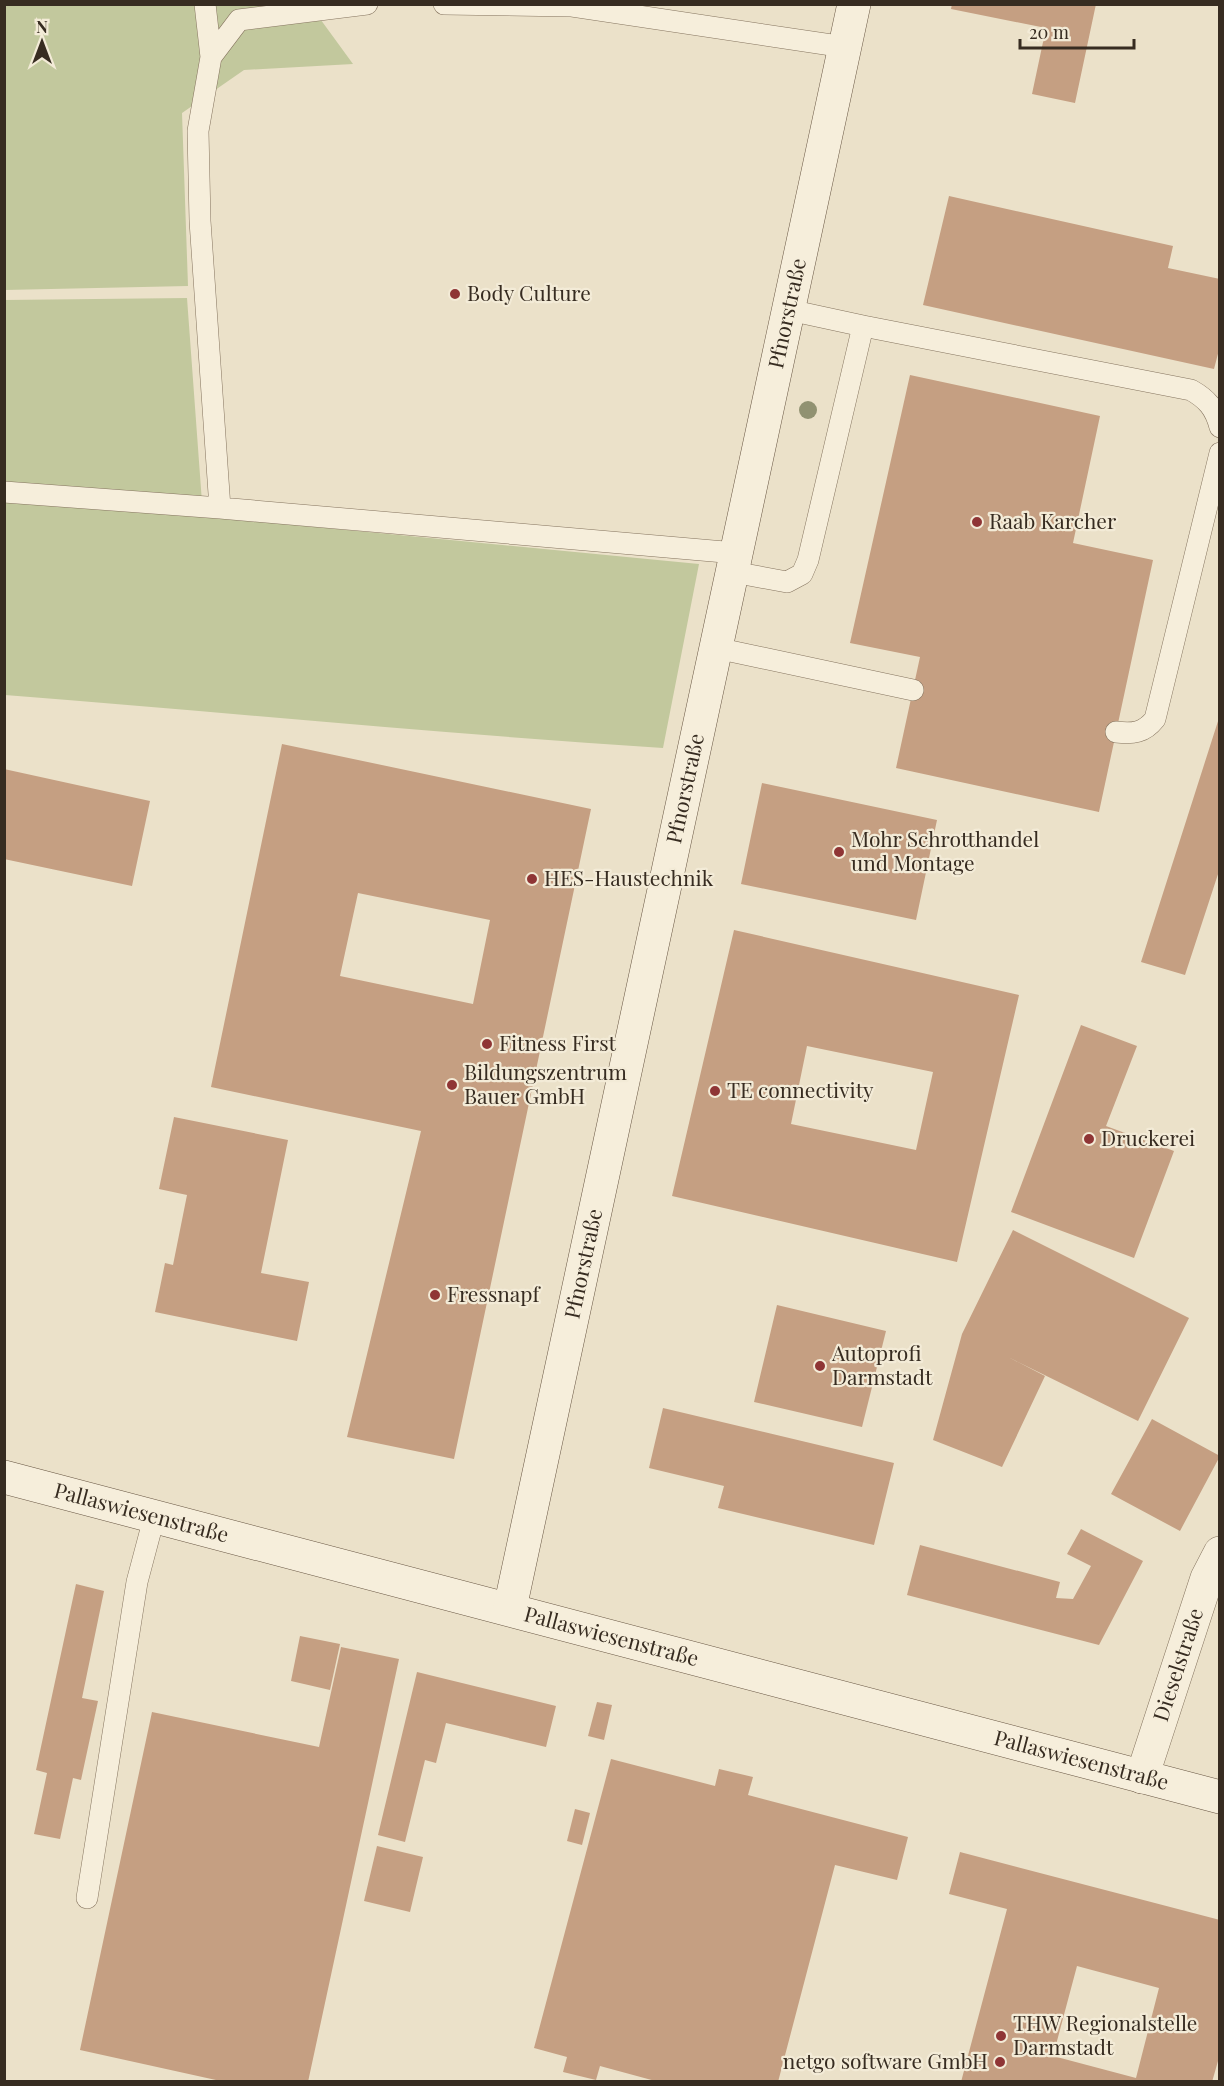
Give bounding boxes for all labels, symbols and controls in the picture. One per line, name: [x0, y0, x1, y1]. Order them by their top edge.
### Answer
north arrow: [12, 12, 72, 72]
scale bar: [1020, 12, 1134, 50]
text: N: [36, 16, 48, 37]
text: 20 m: [1029, 20, 1069, 44]
street label: Pfnorstraße: [760, 255, 811, 371]
place label: Body Culture: [467, 278, 591, 306]
marker: Body Culture: [448, 287, 462, 301]
place label: Raab Karcher: [989, 506, 1117, 534]
marker: Raab Karcher: [970, 515, 984, 529]
street label: Pfnorstraße: [658, 731, 709, 846]
place label: Mohr Schrotthandel und Montage: [851, 824, 1039, 876]
marker: Mohr Schrotthandel und Montage: [832, 845, 846, 859]
place label: HES-Haustechnik: [544, 863, 714, 891]
marker: HES-Haustechnik: [525, 872, 539, 886]
place label: Fitness First: [499, 1028, 617, 1056]
marker: Fitness First: [480, 1037, 494, 1051]
place label: Bildungszentrum Bauer GmbH: [464, 1057, 627, 1109]
place label: TE connectivity: [727, 1075, 874, 1103]
marker: Bildungszentrum Bauer GmbH: [445, 1078, 459, 1092]
marker: TE connectivity: [708, 1084, 722, 1098]
place label: Druckerei: [1101, 1123, 1195, 1151]
marker: Druckerei: [1082, 1132, 1096, 1146]
street label: Pfnorstraße: [556, 1206, 607, 1321]
place label: Fressnapf: [447, 1279, 541, 1307]
marker: Fressnapf: [428, 1288, 442, 1302]
place label: Autoprofi Darmstadt: [831, 1338, 933, 1390]
marker: Autoprofi Darmstadt: [813, 1359, 827, 1373]
street label: Pallaswiesenstraße: [51, 1475, 232, 1548]
street label: Pallaswiesenstraße: [521, 1598, 702, 1671]
street label: Dieselstraße: [1145, 1604, 1208, 1724]
street label: Pallaswiesenstraße: [991, 1722, 1172, 1795]
place label: THW Regionalstelle Darmstadt: [1013, 2008, 1197, 2060]
marker: THW Regionalstelle Darmstadt: [994, 2029, 1008, 2043]
place label: netgo software GmbH: [783, 2046, 988, 2074]
marker: netgo software GmbH: [993, 2055, 1007, 2069]

